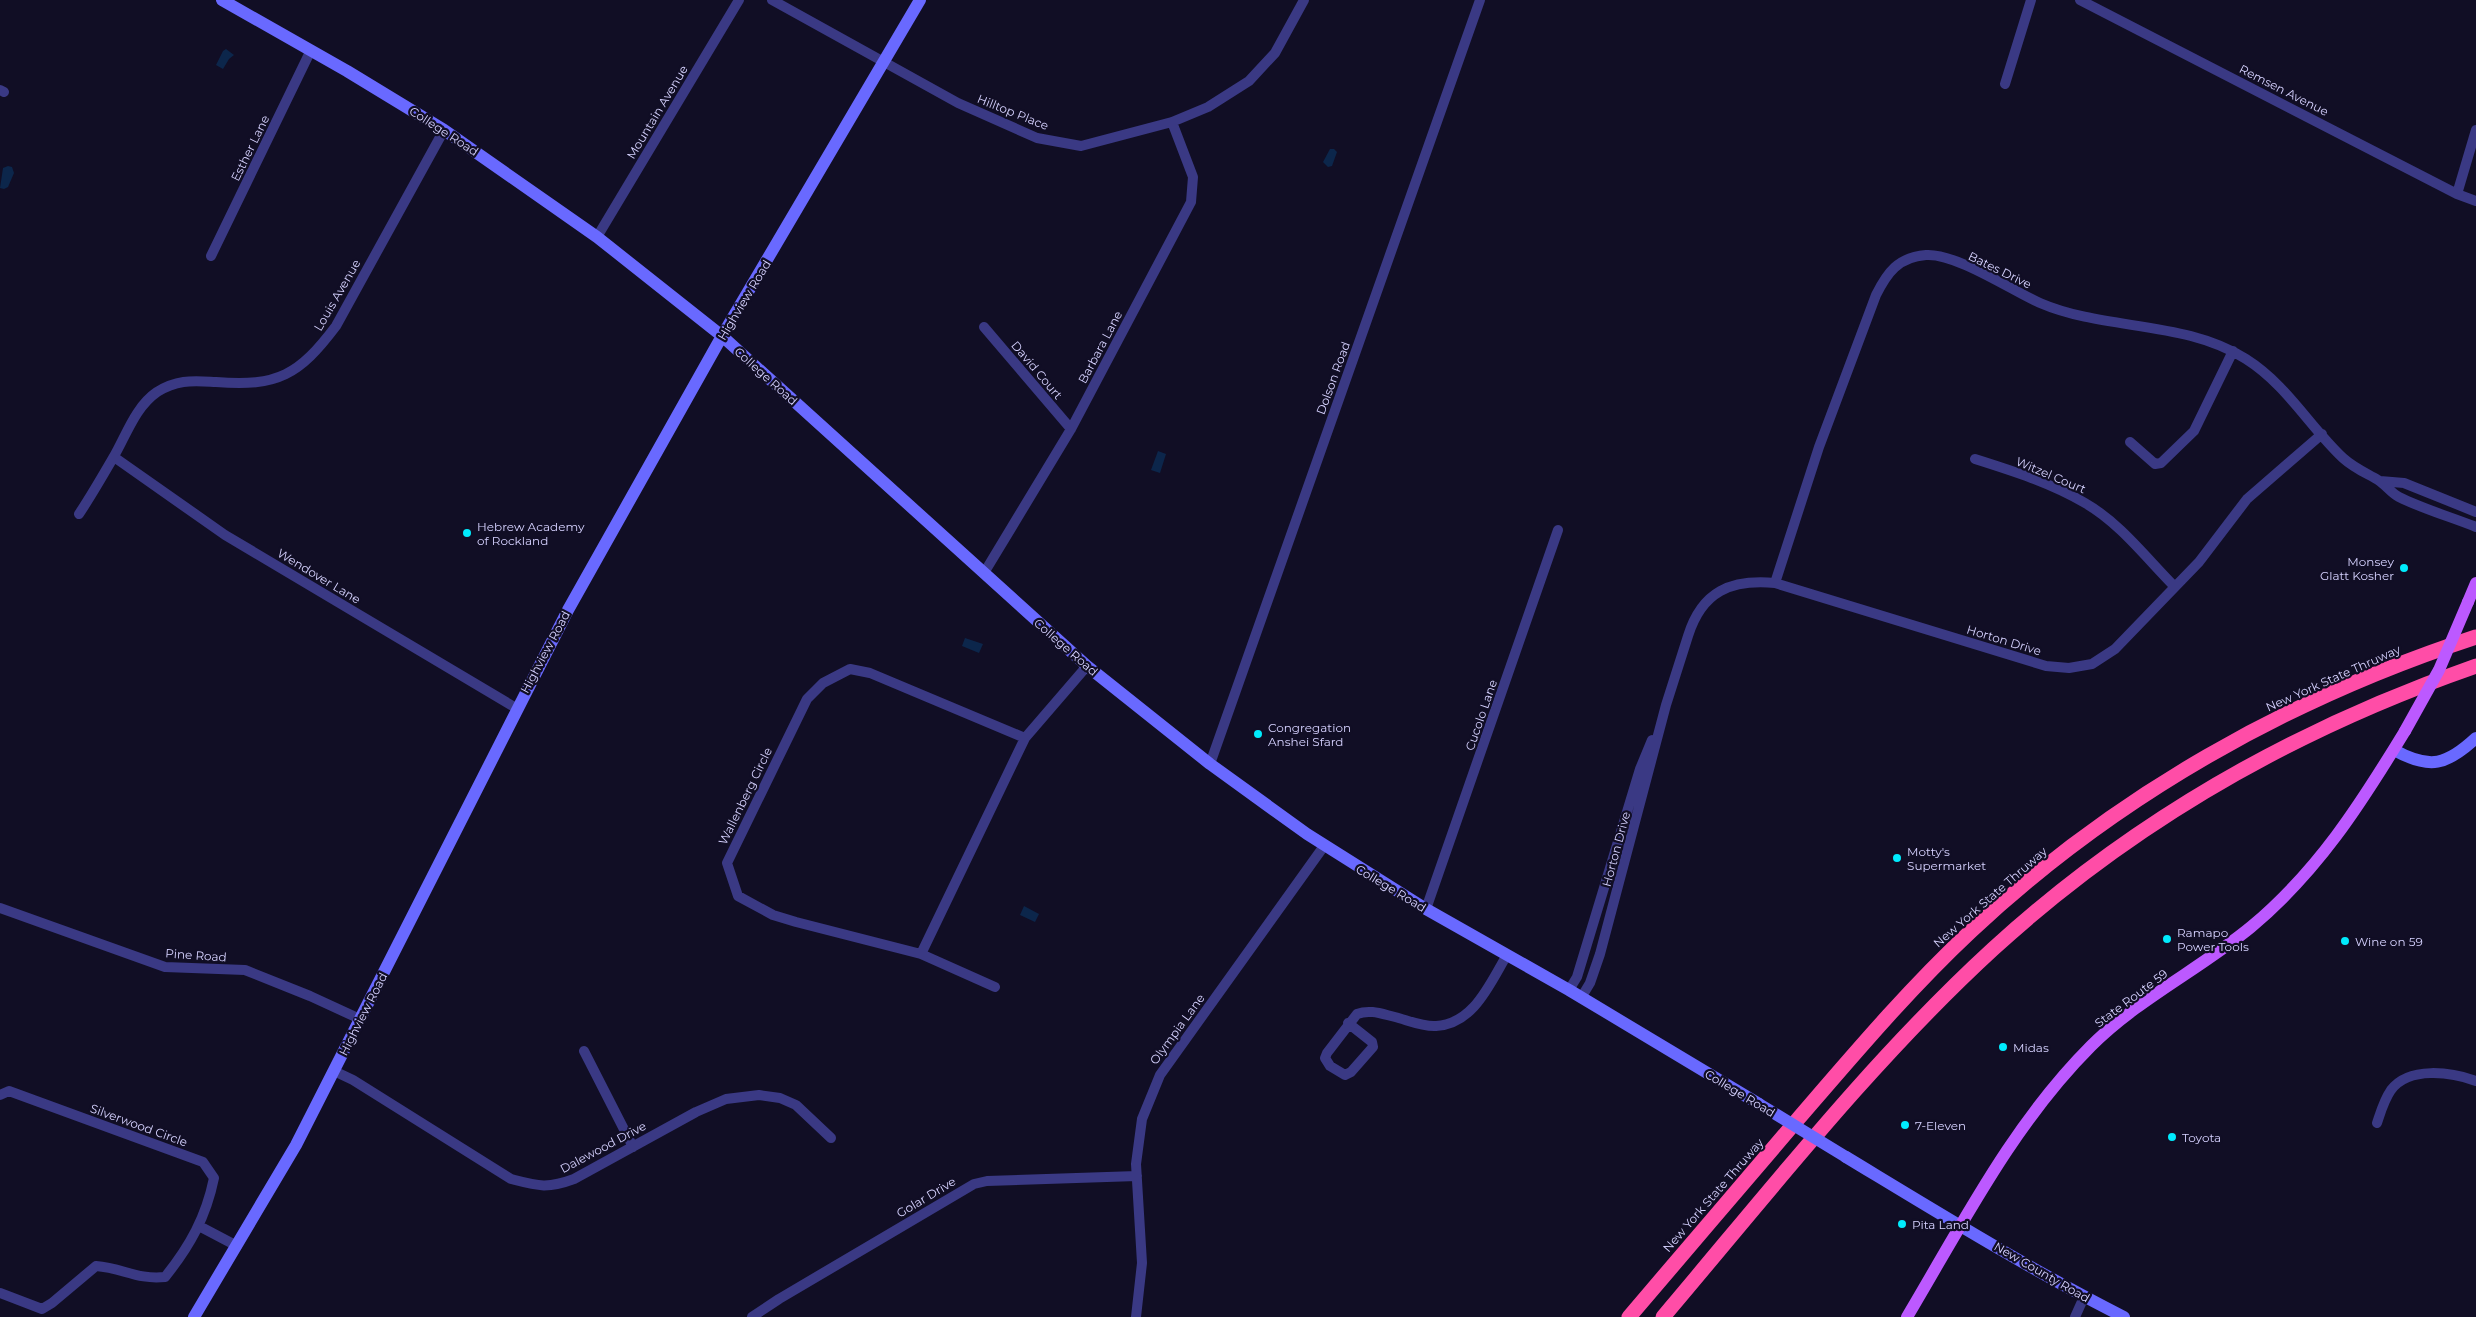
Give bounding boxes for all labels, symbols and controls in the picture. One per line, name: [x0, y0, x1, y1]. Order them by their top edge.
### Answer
street label: Remsen Avenue: [2237, 61, 2331, 119]
street label: Mountain Avenue: [623, 62, 691, 162]
street label: Hilltop Place: [975, 91, 1051, 133]
street label: College Road: [407, 103, 481, 159]
street label: Esther Lane: [228, 113, 272, 183]
street label: Bates Drive: [1966, 248, 2034, 292]
street label: Louis Avenue: [310, 257, 364, 333]
street label: Highview Road: [714, 257, 774, 343]
street label: Barbara Lane: [1075, 308, 1125, 386]
street label: David Court: [1008, 338, 1066, 402]
street label: Dolson Road: [1313, 339, 1353, 417]
street label: College Road: [731, 344, 801, 408]
street label: Witzel Court: [2014, 454, 2088, 496]
place label: Hebrew Academy of Rockland: [477, 519, 585, 548]
marker: Hebrew Academy of Rockland: [461, 527, 473, 539]
street label: Wendover Lane: [275, 545, 363, 607]
place label: Monsey Glatt Kosher: [2320, 554, 2394, 583]
marker: Monsey Glatt Kosher: [2398, 562, 2410, 574]
street label: Highview Road: [517, 608, 573, 696]
street label: College Road: [1031, 615, 1101, 679]
street label: Horton Drive: [1965, 622, 2043, 658]
street label: New York State Thruway: [2263, 641, 2403, 714]
street label: Cucolo Lane: [1462, 678, 1500, 752]
place label: Congregation Anshei Sfard: [1268, 720, 1351, 749]
marker: Congregation Anshei Sfard: [1252, 728, 1264, 740]
street label: Wallenberg Circle: [715, 745, 775, 847]
street label: Horton Drive: [1599, 810, 1633, 888]
street label: New York State Thruway: [1930, 843, 2050, 950]
place label: Motty's Supermarket: [1907, 844, 1986, 873]
marker: Motty's Supermarket: [1891, 852, 1903, 864]
street label: College Road: [1353, 861, 1429, 915]
place label: Ramapo Power Tools: [2177, 925, 2249, 954]
marker: Ramapo Power Tools: [2161, 933, 2173, 945]
place label: Wine on 59: [2355, 934, 2423, 949]
marker: Wine on 59: [2339, 935, 2351, 947]
street label: Pine Road: [165, 945, 227, 965]
street label: State Route 59: [2092, 966, 2170, 1030]
street label: Highview Road: [336, 970, 390, 1058]
street label: Olympia Lane: [1146, 991, 1208, 1067]
place label: Midas: [2013, 1040, 2049, 1055]
marker: Midas: [1997, 1041, 2009, 1053]
street label: College Road: [1702, 1066, 1778, 1120]
street label: Silverwood Circle: [88, 1100, 190, 1150]
street label: Dalewood Drive: [557, 1118, 649, 1176]
place label: 7-Eleven: [1915, 1118, 1966, 1133]
marker: 7-Eleven: [1899, 1119, 1911, 1131]
place label: Toyota: [2182, 1130, 2221, 1145]
marker: Toyota: [2166, 1131, 2178, 1143]
street label: New York State Thruway: [1660, 1135, 1767, 1255]
street label: Golar Drive: [894, 1173, 958, 1221]
place label: Pita Land: [1912, 1217, 1969, 1232]
marker: Pita Land: [1896, 1218, 1908, 1230]
street label: New County Road: [1991, 1239, 2093, 1305]

